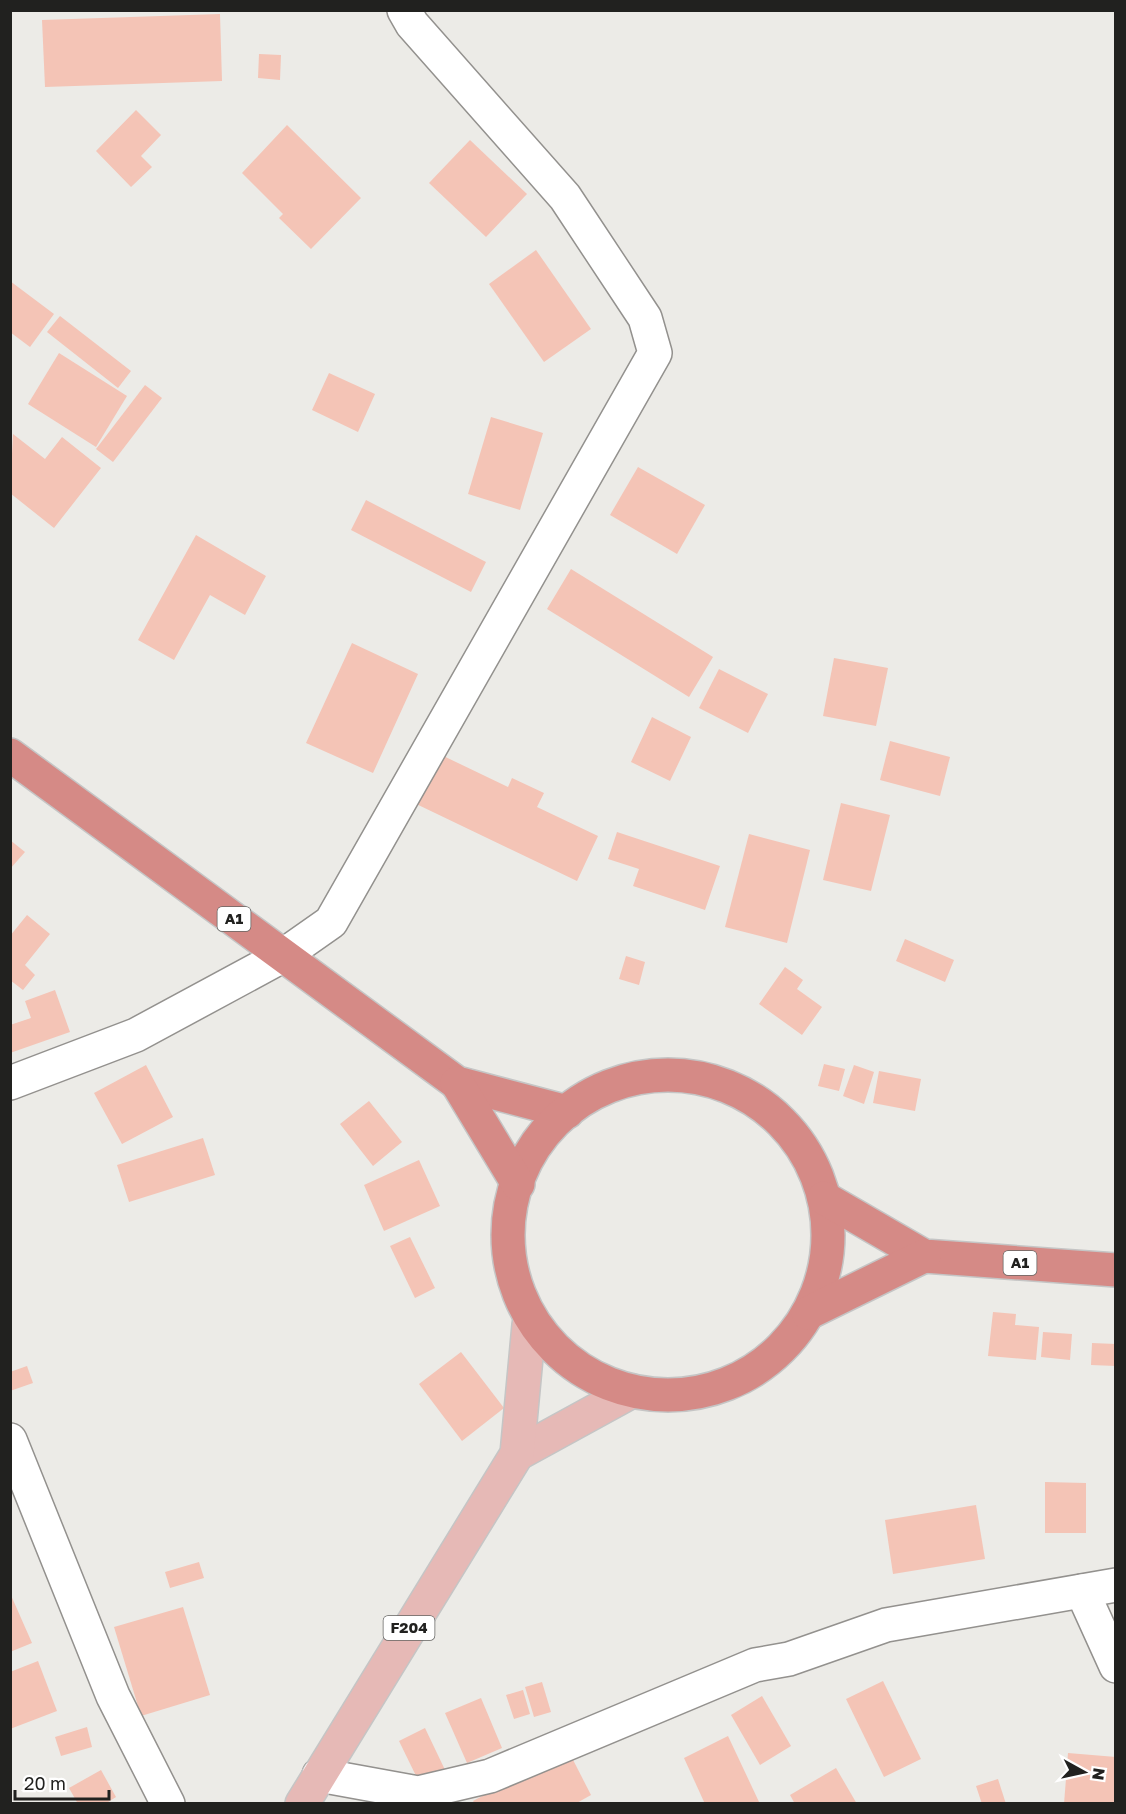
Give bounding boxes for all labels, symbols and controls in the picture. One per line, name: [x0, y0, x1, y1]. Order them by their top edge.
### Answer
road number: A1: [218, 907, 250, 931]
road number: A1: [1004, 1251, 1036, 1275]
road number: F204: [384, 1616, 434, 1640]
north arrow: [1054, 1742, 1114, 1802]
scale bar: [15, 1763, 110, 1801]
text: N: [1088, 1767, 1110, 1782]
text: 20 m: [24, 1772, 66, 1794]

